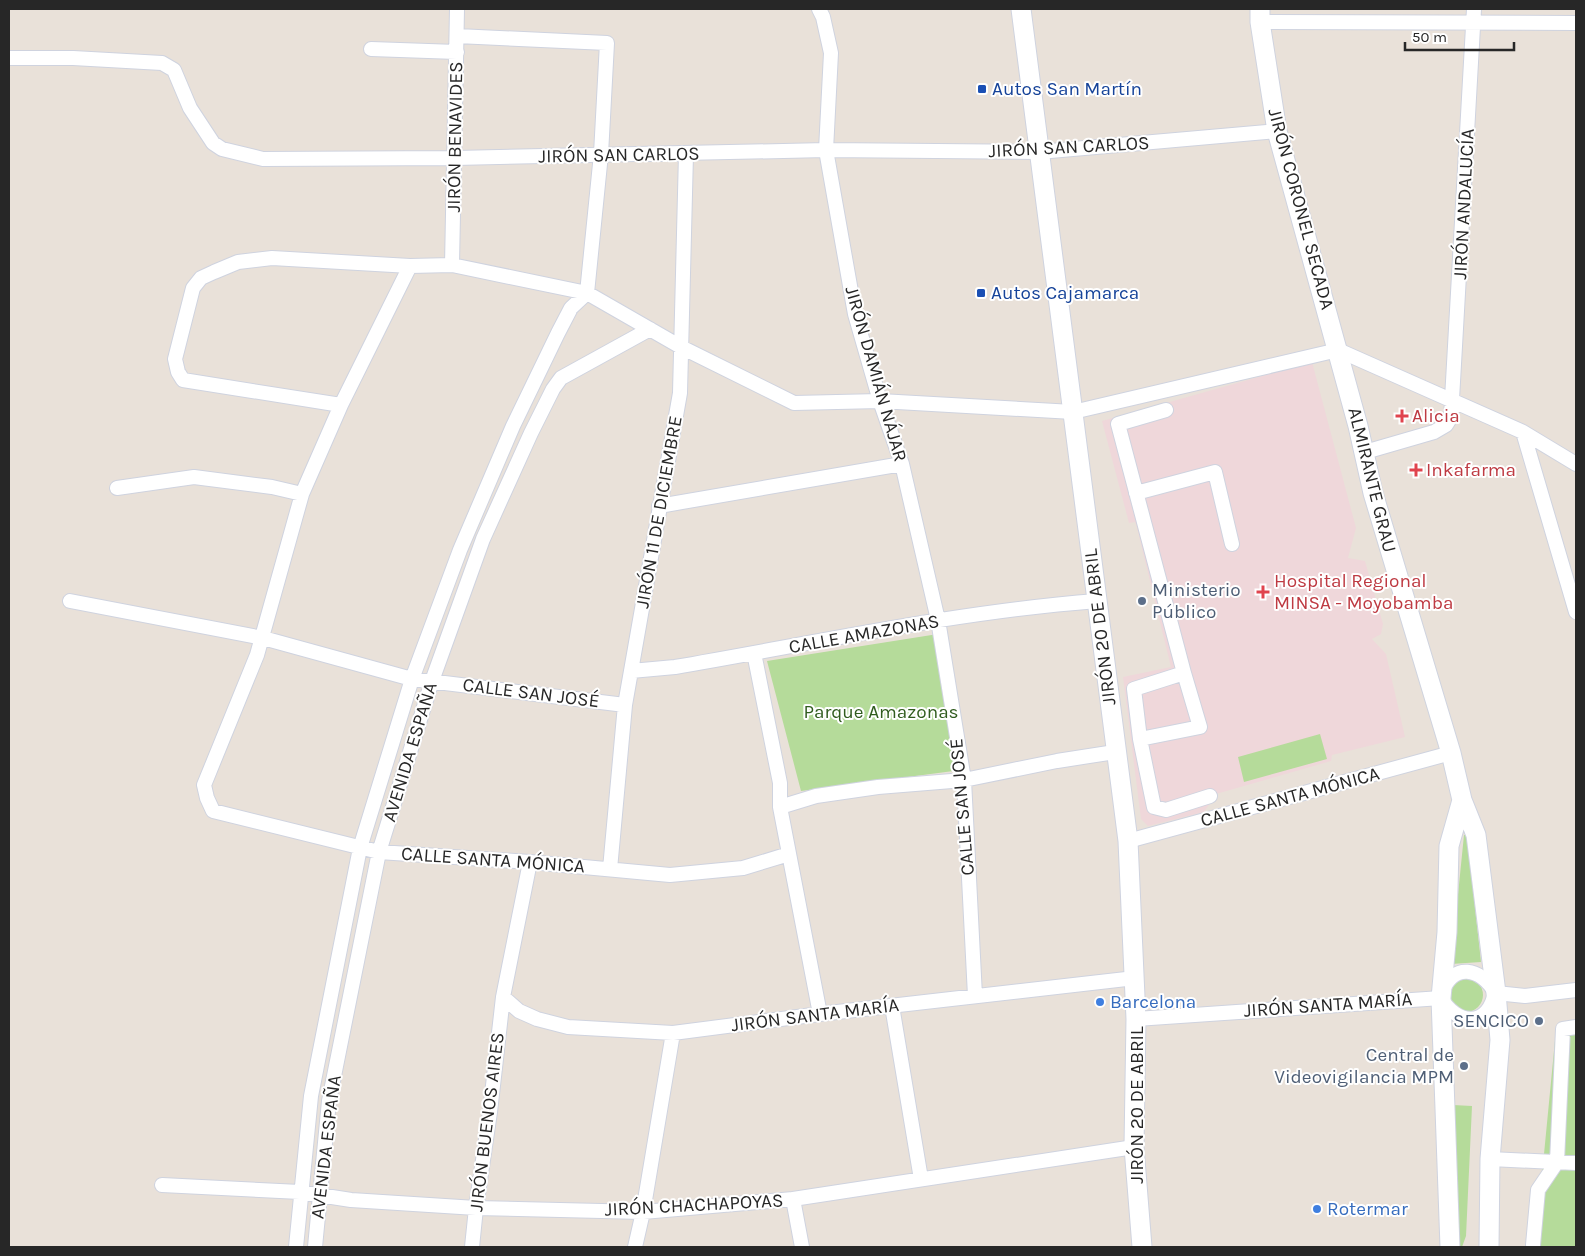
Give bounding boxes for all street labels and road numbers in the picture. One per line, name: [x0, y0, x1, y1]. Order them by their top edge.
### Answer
street label: JIRÓN BENAVIDES: [442, 61, 467, 213]
street label: JIRÓN CORONEL SECADA: [1264, 106, 1339, 312]
street label: JIRÓN ANDALUCÍA: [1448, 128, 1479, 280]
street label: JIRÓN SAN CARLOS: [988, 131, 1150, 162]
street label: JIRÓN SAN CARLOS: [538, 142, 700, 167]
street label: JIRÓN DAMIÁN NÁJAR: [840, 283, 913, 464]
street label: ALMIRANTE GRAU: [1343, 405, 1401, 555]
street label: JIRÓN 11 DE DICIEMBRE: [630, 414, 687, 610]
street label: JIRÓN 20 DE ABRIL: [1078, 547, 1121, 707]
street label: CALLE AMAZONAS: [787, 610, 941, 658]
street label: CALLE SAN JOSÉ: [461, 673, 601, 712]
street label: AVENIDA ESPAÑA: [378, 679, 442, 824]
street label: CALLE SAN JOSÉ: [944, 738, 979, 877]
street label: CALLE SANTA MÓNICA: [1198, 762, 1382, 831]
street label: CALLE SANTA MÓNICA: [400, 842, 586, 877]
street label: JIRÓN SANTA MARÍA: [1243, 987, 1413, 1022]
street label: JIRÓN SANTA MARÍA: [730, 993, 900, 1036]
street label: JIRÓN 20 DE ABRIL: [1125, 1026, 1148, 1184]
street label: JIRÓN BUENOS AIRES: [464, 1031, 509, 1213]
street label: AVENIDA ESPAÑA: [306, 1074, 346, 1220]
street label: JIRÓN CHACHAPOYAS: [604, 1188, 784, 1221]

